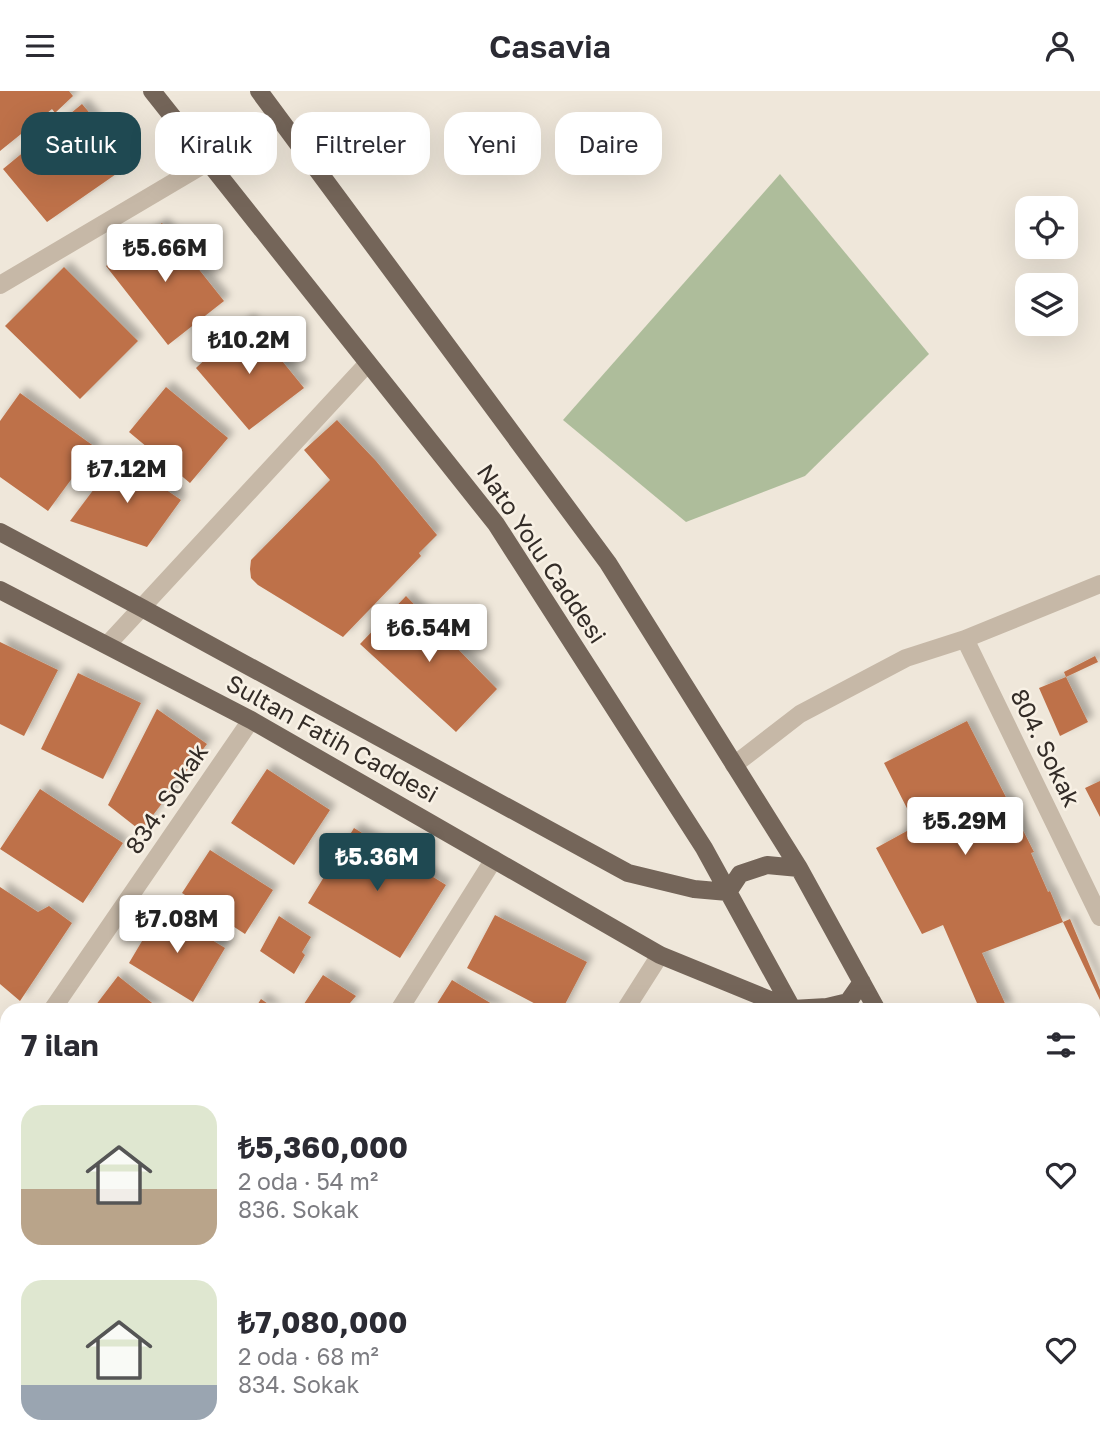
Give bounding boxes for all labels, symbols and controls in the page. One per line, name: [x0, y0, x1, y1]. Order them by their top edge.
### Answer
icon: menu: [21, 27, 59, 65]
text: Casavia: [489, 27, 611, 65]
icon: person: [1041, 27, 1079, 65]
chip: Satılık: [21, 112, 141, 175]
chip: Kiralık: [155, 112, 277, 175]
chip: Filtreler: [291, 112, 430, 175]
chip: Yeni: [444, 112, 541, 175]
chip: Daire: [555, 112, 662, 175]
map controls: [1015, 196, 1078, 336]
button: locate: [1015, 196, 1078, 259]
pin: ₺5.66M: [108, 225, 222, 284]
text: ₺5.66M: [123, 233, 207, 261]
button: layers: [1015, 273, 1078, 336]
pin: ₺10.2M: [192, 317, 306, 376]
text: ₺10.2M: [208, 325, 290, 353]
pin: ₺7.12M: [70, 445, 184, 505]
text: ₺7.12M: [87, 454, 167, 482]
street label: Nato Yolu Caddesi: [471, 458, 613, 648]
pin: ₺6.54M: [372, 605, 486, 664]
text: ₺6.54M: [387, 613, 471, 641]
street label: Sultan Fatih Caddesi: [222, 667, 444, 808]
street label: 804. Sokak: [1005, 684, 1087, 811]
street label: 834. Sokak: [118, 738, 213, 859]
pin: ₺5.29M: [908, 797, 1022, 857]
text: ₺5.29M: [923, 806, 1007, 834]
pin: ₺5.36M: [320, 833, 434, 893]
text: ₺5.36M: [335, 842, 419, 870]
pin: ₺7.08M: [120, 895, 234, 955]
text: ₺7.08M: [135, 904, 219, 932]
icon: filters: [1042, 1026, 1080, 1064]
text: 7 ilan: [21, 1027, 99, 1063]
text: ₺5,360,000: [238, 1129, 408, 1165]
icon: home: [77, 1133, 161, 1217]
icon: heart: [1042, 1156, 1080, 1194]
text: 2 oda · 54 m²: [238, 1167, 378, 1195]
text: 836. Sokak: [238, 1195, 359, 1223]
text: ₺7,080,000: [238, 1304, 407, 1340]
icon: home: [77, 1308, 161, 1392]
icon: heart: [1042, 1331, 1080, 1369]
text: 2 oda · 68 m²: [238, 1342, 379, 1370]
text: 834. Sokak: [238, 1370, 359, 1398]

